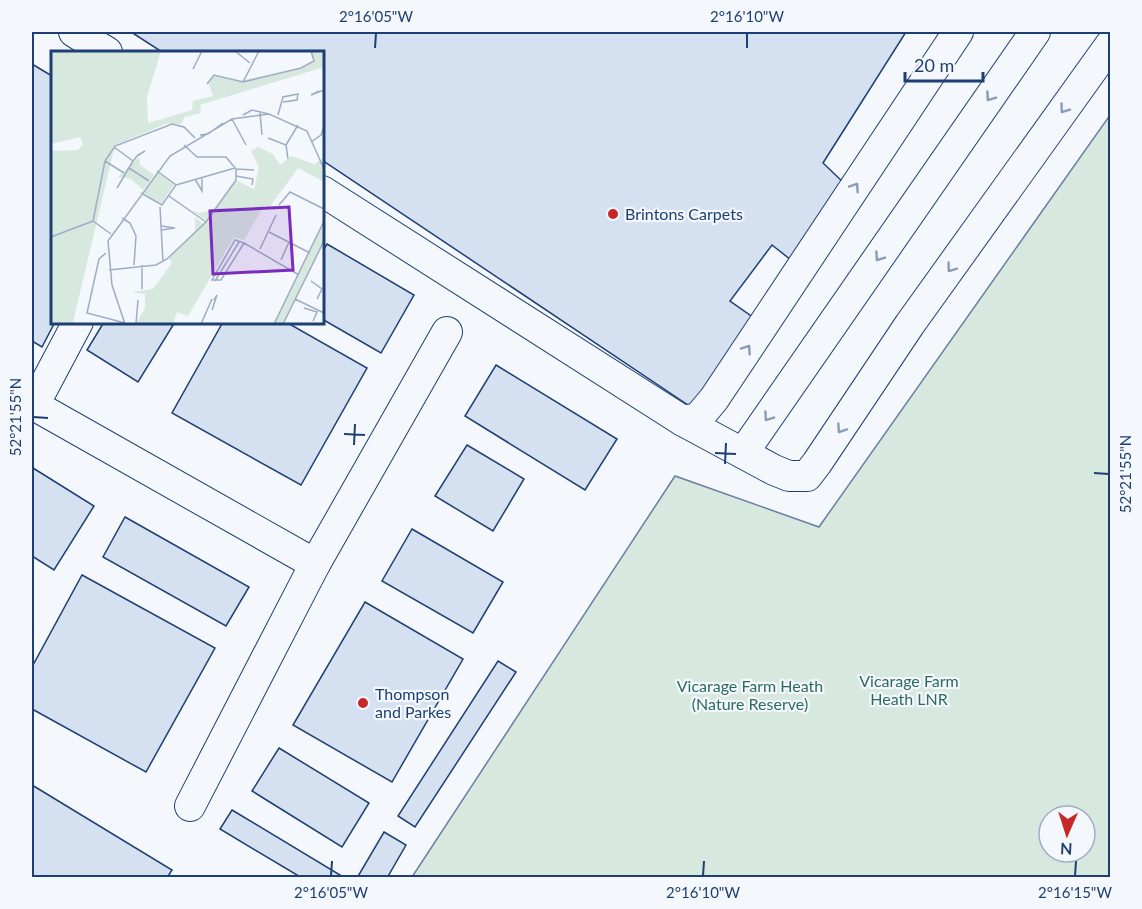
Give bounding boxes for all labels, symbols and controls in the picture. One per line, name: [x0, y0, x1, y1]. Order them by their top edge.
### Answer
text: 2°16'05"W: [339, 7, 413, 25]
text: 2°16'10"W: [710, 7, 784, 25]
scale bar: [905, 45, 983, 83]
inset map: [51, 51, 324, 324]
text: 20 m: [914, 54, 954, 76]
one-way arrow: [986, 90, 997, 101]
one-way arrow: [1060, 103, 1071, 114]
one-way arrow: [848, 182, 859, 193]
place label: Brintons Carpets: [625, 204, 743, 223]
marker: Brintons Carpets: [606, 207, 620, 221]
one-way arrow: [875, 251, 886, 262]
one-way arrow: [947, 261, 958, 272]
one-way arrow: [740, 345, 751, 356]
text: 52°21'55"N: [6, 378, 24, 456]
one-way arrow: [764, 411, 775, 422]
one-way arrow: [837, 422, 848, 433]
text: 52°21'55"N: [1116, 435, 1134, 513]
park label: Vicarage Farm Heath LNR: [859, 671, 959, 708]
park label: Vicarage Farm Heath (Nature Reserve): [677, 676, 823, 713]
place label: Thompson and Parkes: [375, 684, 451, 721]
marker: Thompson and Parkes: [356, 696, 370, 710]
north arrow: [1037, 804, 1097, 864]
text: N: [1060, 840, 1073, 859]
text: 2°16'05"W: [294, 883, 368, 901]
text: 2°16'10"W: [666, 883, 740, 901]
text: 2°16'15"W: [1038, 883, 1112, 901]

